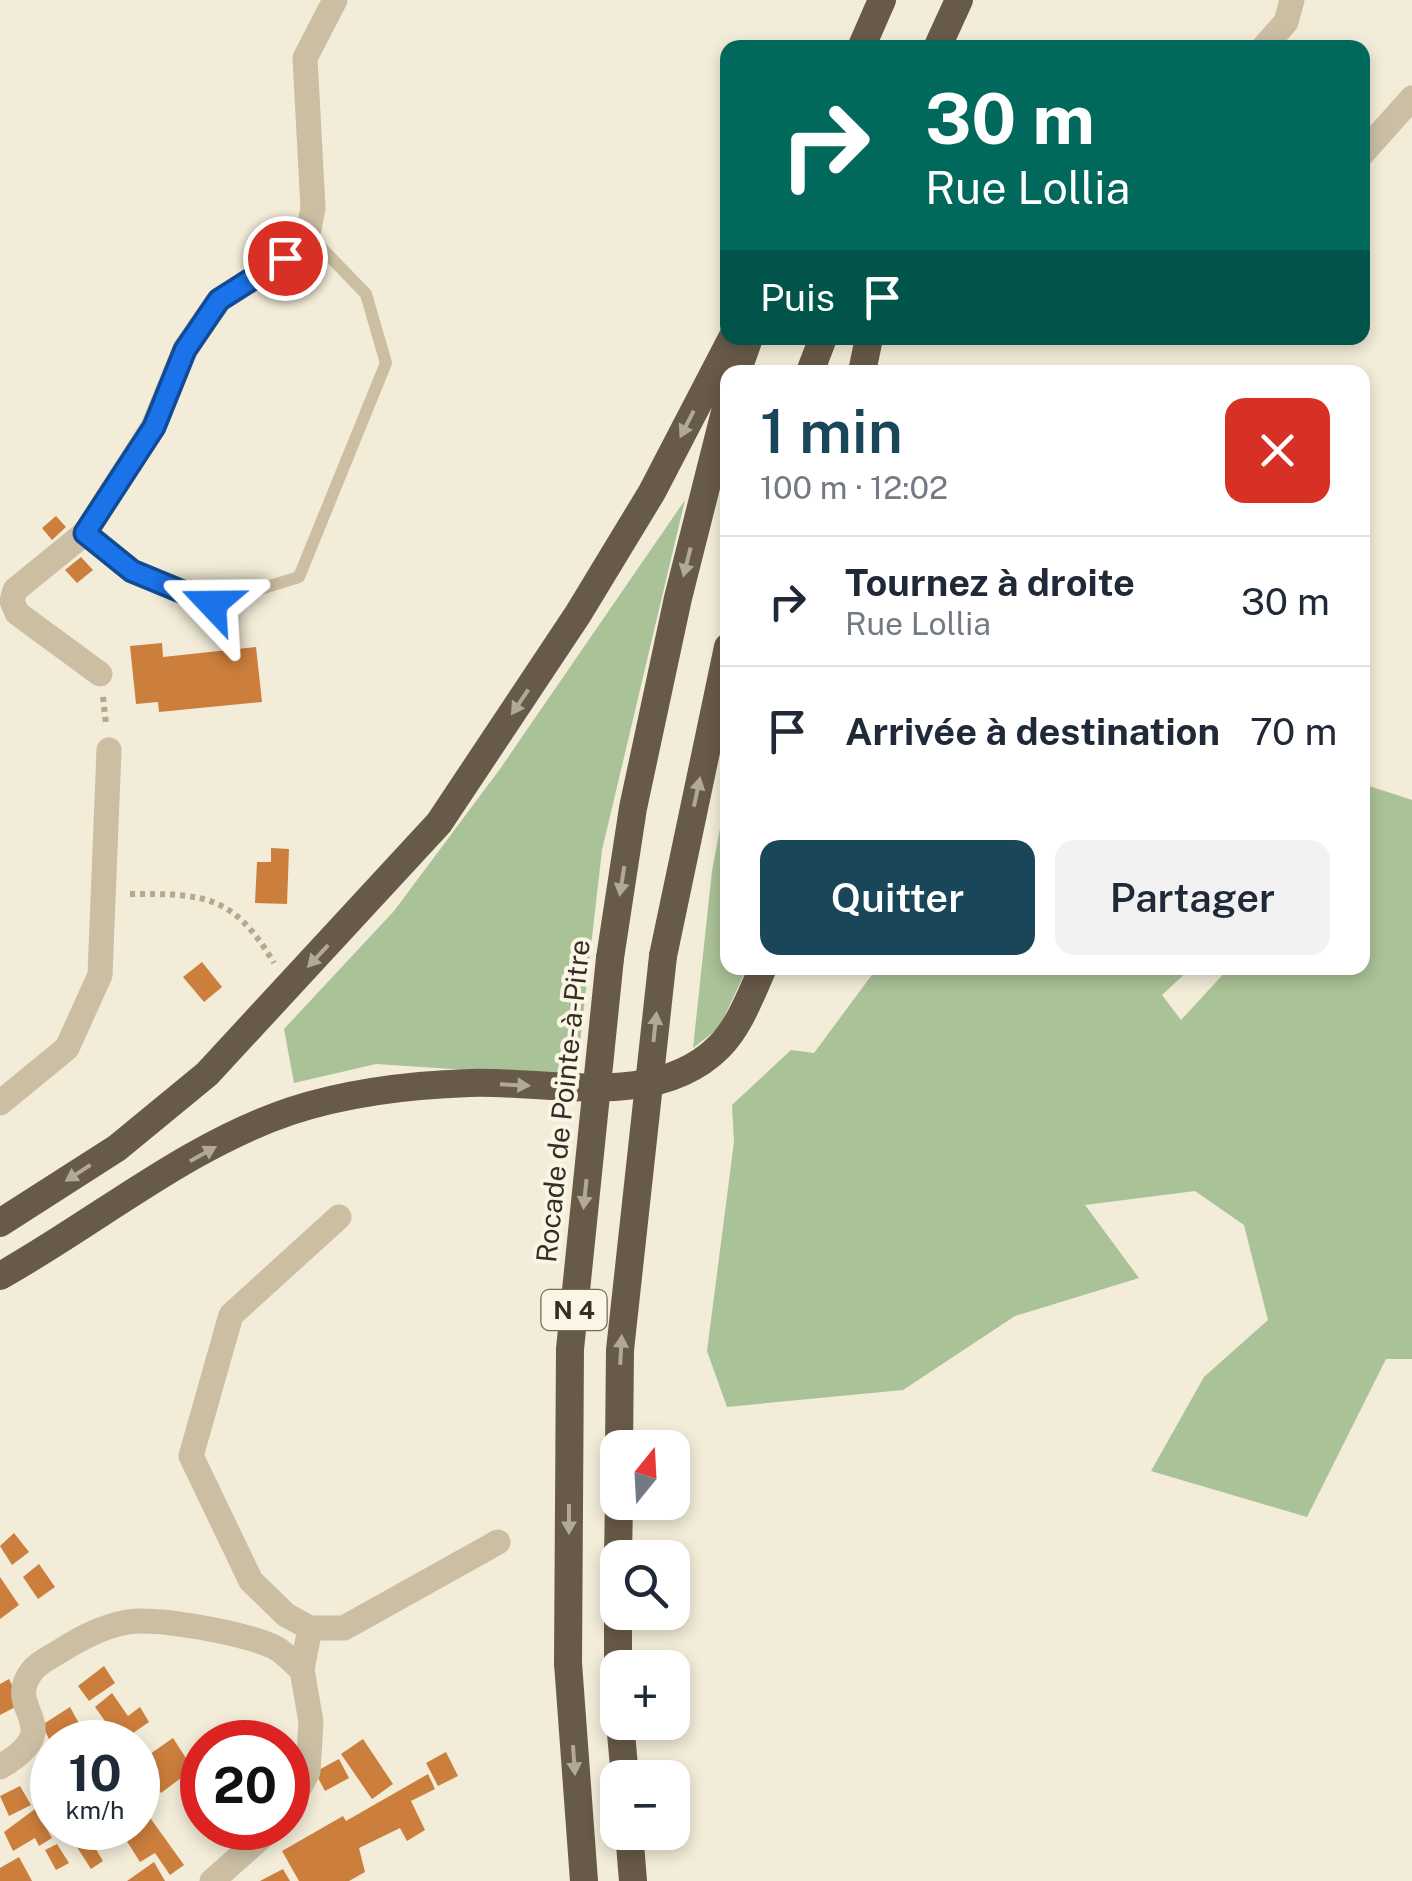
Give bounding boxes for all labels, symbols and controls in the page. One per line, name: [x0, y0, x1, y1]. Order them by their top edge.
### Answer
text: 30 m: [925, 77, 1095, 160]
icon: right: [760, 80, 890, 210]
text: Rue Lollia: [925, 161, 1130, 214]
pin: [243, 216, 328, 301]
icon: arrive: [258, 231, 313, 286]
icon: arrive: [855, 270, 910, 325]
text: Puis: [760, 275, 835, 320]
text: 1 min: [760, 396, 903, 467]
button: close: [1225, 398, 1330, 503]
one-way arrow: [679, 410, 696, 439]
text: 100 m · 12:02: [760, 469, 948, 506]
one-way arrow: [679, 547, 694, 578]
position arrow: [160, 552, 264, 656]
text: Tournez à droite: [845, 560, 1135, 605]
icon: right: [760, 574, 815, 629]
text: 30 m: [1241, 579, 1330, 624]
text: Rue Lollia: [845, 605, 991, 642]
one-way arrow: [511, 689, 529, 716]
icon: arrive: [760, 704, 815, 759]
text: Arrivée à destination: [845, 709, 1220, 754]
text: 70 m: [1250, 709, 1337, 754]
one-way arrow: [690, 776, 706, 807]
button: Quitter: [760, 840, 1035, 955]
button: Partager: [1055, 840, 1330, 955]
one-way arrow: [613, 865, 629, 897]
street label: Rocade de Pointe-à-Pitre: [529, 938, 596, 1264]
one-way arrow: [307, 944, 330, 968]
one-way arrow: [647, 1011, 663, 1042]
one-way arrow: [500, 1077, 532, 1093]
one-way arrow: [189, 1145, 218, 1162]
one-way arrow: [64, 1164, 92, 1182]
one-way arrow: [577, 1179, 593, 1211]
road number: N 4: [542, 1290, 606, 1330]
one-way arrow: [613, 1334, 629, 1366]
north arrow: [600, 1430, 690, 1520]
map controls: [600, 1430, 690, 1850]
one-way arrow: [561, 1503, 577, 1535]
button: search: [600, 1540, 690, 1630]
button: +: [600, 1650, 690, 1740]
speed limit sign: 20: [180, 1720, 310, 1850]
text: 10: [68, 1743, 122, 1802]
one-way arrow: [567, 1745, 583, 1777]
button: −: [600, 1760, 690, 1850]
text: km/h: [66, 1795, 124, 1825]

